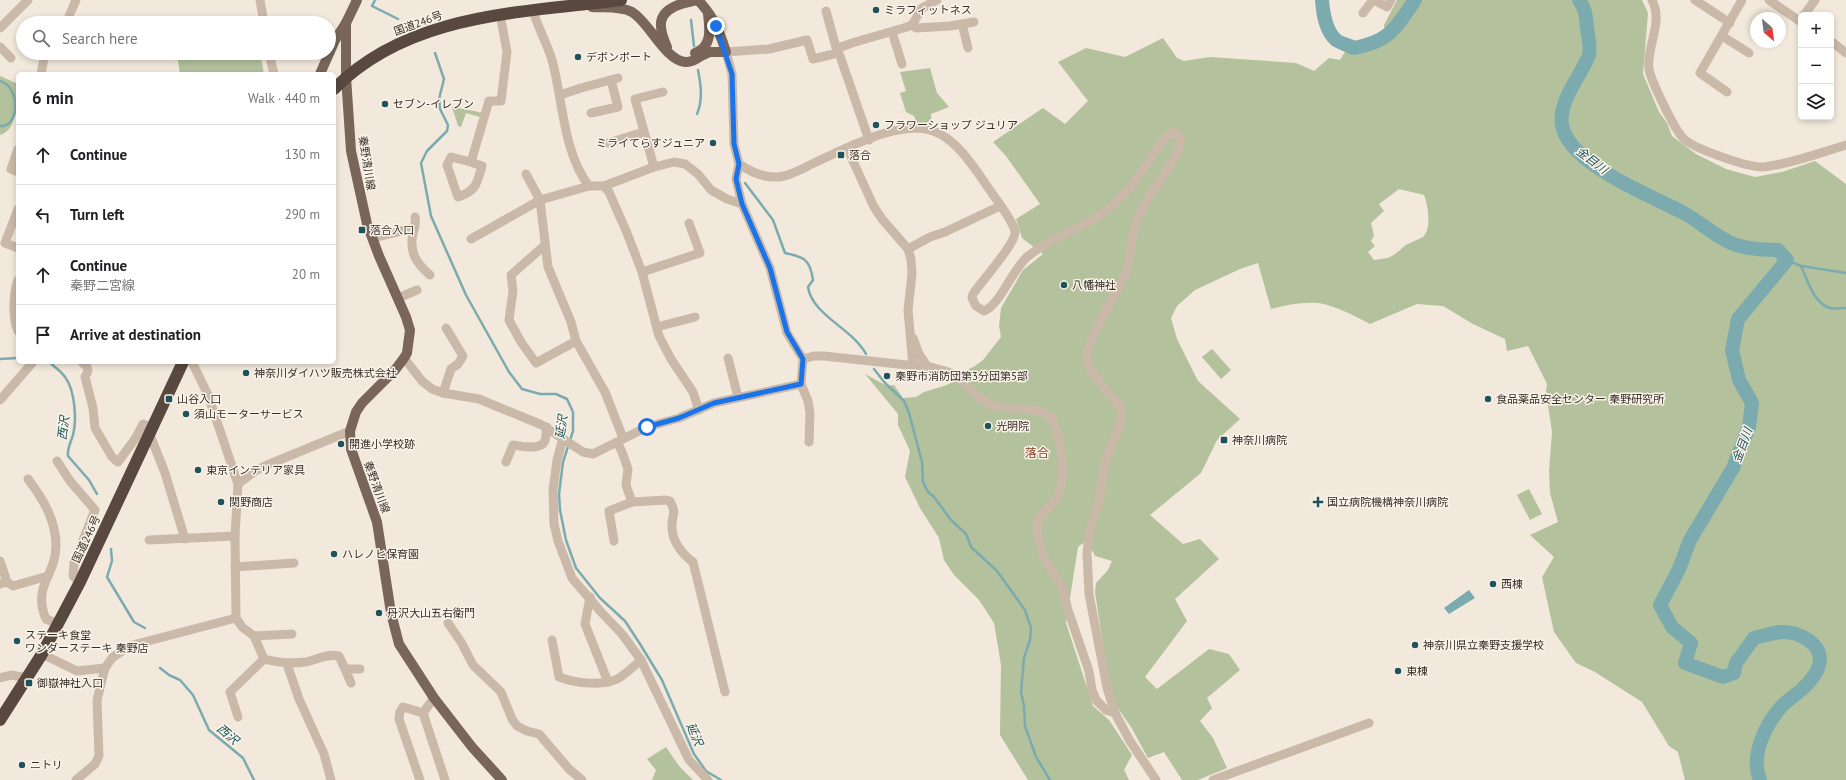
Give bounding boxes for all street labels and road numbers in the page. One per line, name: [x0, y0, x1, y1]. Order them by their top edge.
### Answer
street label: 国道246号: [392, 8, 444, 38]
street label: 秦野清川線: [356, 135, 378, 191]
street label: 秦野清川線: [361, 459, 393, 515]
street label: 国道246号: [69, 513, 103, 565]

